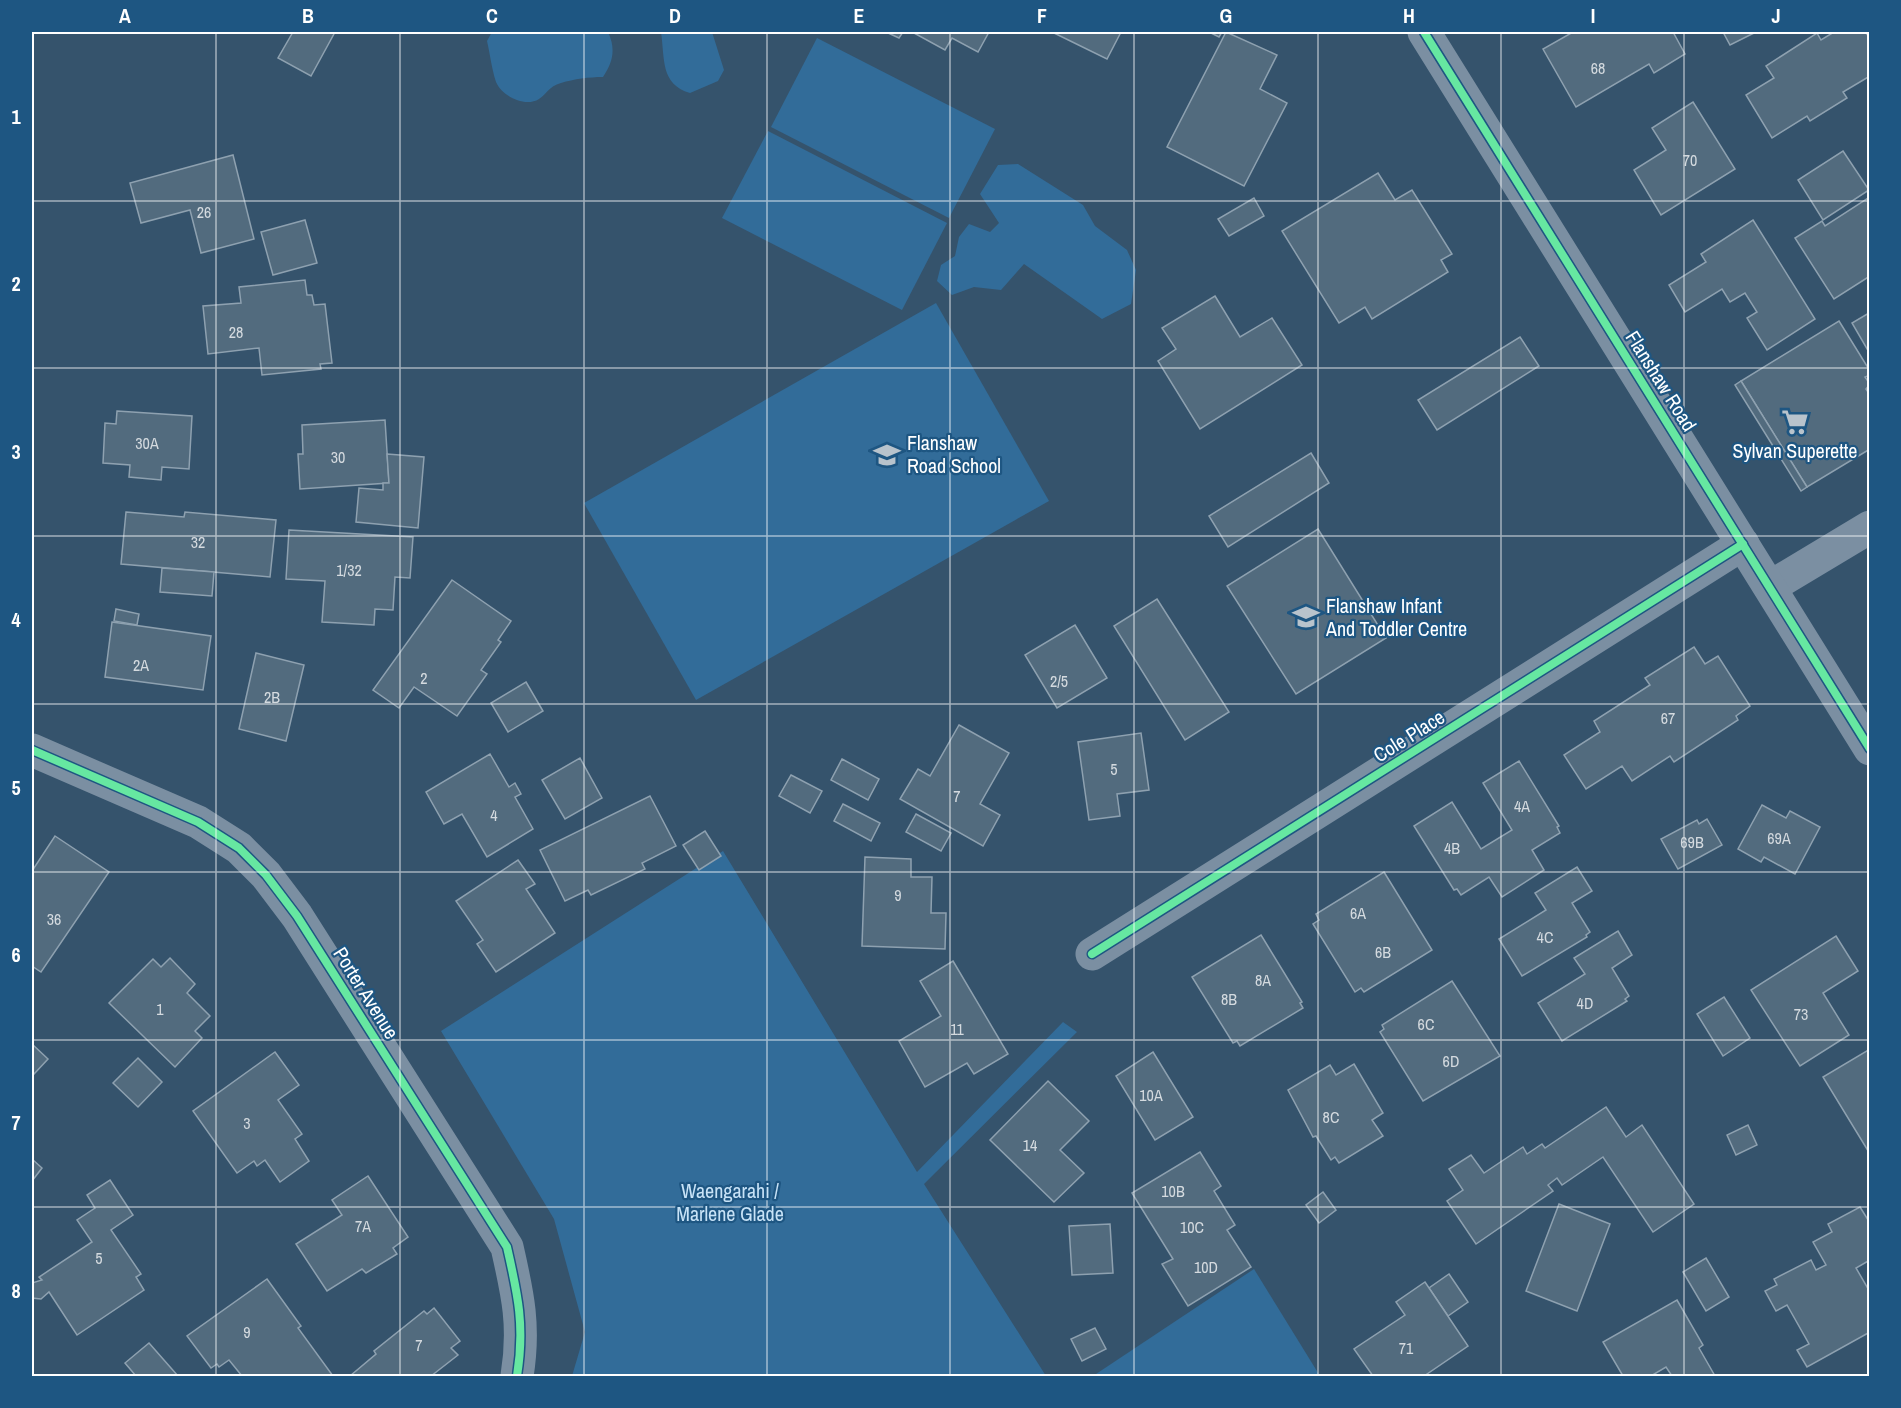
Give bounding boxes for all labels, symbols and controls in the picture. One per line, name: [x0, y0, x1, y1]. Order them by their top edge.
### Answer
text: A: [119, 2, 131, 29]
text: B: [302, 2, 314, 29]
text: C: [486, 2, 498, 29]
text: D: [669, 2, 681, 29]
text: E: [854, 2, 865, 29]
text: F: [1037, 2, 1047, 29]
text: G: [1220, 2, 1232, 29]
text: H: [1403, 2, 1415, 29]
text: I: [1591, 2, 1595, 29]
text: J: [1771, 2, 1781, 29]
house number: 68: [1591, 57, 1605, 79]
text: 1: [11, 103, 21, 130]
house number: 70: [1683, 149, 1697, 171]
house number: 26: [197, 201, 211, 223]
text: 2: [11, 270, 21, 297]
house number: 28: [229, 321, 243, 343]
street label: Flanshaw Road: [1620, 325, 1703, 436]
supermarket icon: Sylvan Superette: [1780, 407, 1810, 437]
place label: Flanshaw Road School: [907, 429, 1001, 479]
house number: 30A: [135, 432, 159, 454]
place label: Sylvan Superette: [1733, 437, 1857, 464]
text: 3: [11, 438, 21, 465]
school or university icon: Flanshaw Road School: [872, 440, 902, 470]
house number: 30: [331, 446, 345, 468]
house number: 32: [191, 531, 205, 553]
house number: 1/32: [336, 559, 362, 581]
place label: Flanshaw Infant And Toddler Centre: [1325, 592, 1467, 642]
school or university icon: Flanshaw Infant And Toddler Centre: [1291, 602, 1321, 632]
text: 4: [11, 606, 21, 633]
house number: 2A: [133, 654, 149, 676]
house number: 2: [420, 667, 428, 689]
house number: 2/5: [1050, 670, 1068, 692]
house number: 2B: [264, 686, 280, 708]
street label: Cole Place: [1368, 703, 1450, 768]
house number: 67: [1661, 707, 1675, 729]
house number: 5: [1110, 758, 1118, 780]
text: 5: [11, 774, 21, 801]
house number: 7: [953, 785, 961, 807]
house number: 4A: [1514, 795, 1530, 817]
house number: 4: [490, 804, 498, 826]
house number: 69A: [1767, 827, 1791, 849]
house number: 69B: [1680, 831, 1704, 853]
house number: 4B: [1444, 837, 1460, 859]
house number: 9: [894, 884, 902, 906]
house number: 6A: [1350, 902, 1366, 924]
house number: 36: [47, 908, 61, 930]
house number: 4C: [1537, 926, 1553, 948]
text: 6: [11, 941, 21, 968]
house number: 6B: [1375, 941, 1391, 963]
street label: Porter Avenue: [328, 942, 405, 1044]
house number: 8A: [1255, 969, 1271, 991]
house number: 8B: [1221, 988, 1237, 1010]
house number: 4D: [1577, 992, 1593, 1014]
house number: 1: [156, 998, 164, 1020]
house number: 73: [1794, 1003, 1808, 1025]
house number: 6C: [1418, 1013, 1434, 1035]
house number: 11: [950, 1018, 965, 1040]
house number: 6D: [1443, 1050, 1459, 1072]
house number: 10A: [1139, 1084, 1163, 1106]
house number: 8C: [1323, 1106, 1339, 1128]
text: 7: [11, 1109, 21, 1136]
house number: 3: [243, 1112, 251, 1134]
house number: 14: [1023, 1134, 1037, 1156]
park label: Waengarahi / Marlene Glade: [676, 1177, 784, 1227]
house number: 10B: [1161, 1180, 1185, 1202]
house number: 7A: [355, 1215, 371, 1237]
house number: 10C: [1180, 1216, 1204, 1238]
house number: 5: [95, 1247, 103, 1269]
house number: 10D: [1194, 1256, 1218, 1278]
text: 8: [11, 1277, 21, 1304]
house number: 9: [243, 1321, 251, 1343]
house number: 7: [415, 1334, 423, 1356]
house number: 71: [1399, 1337, 1414, 1359]

